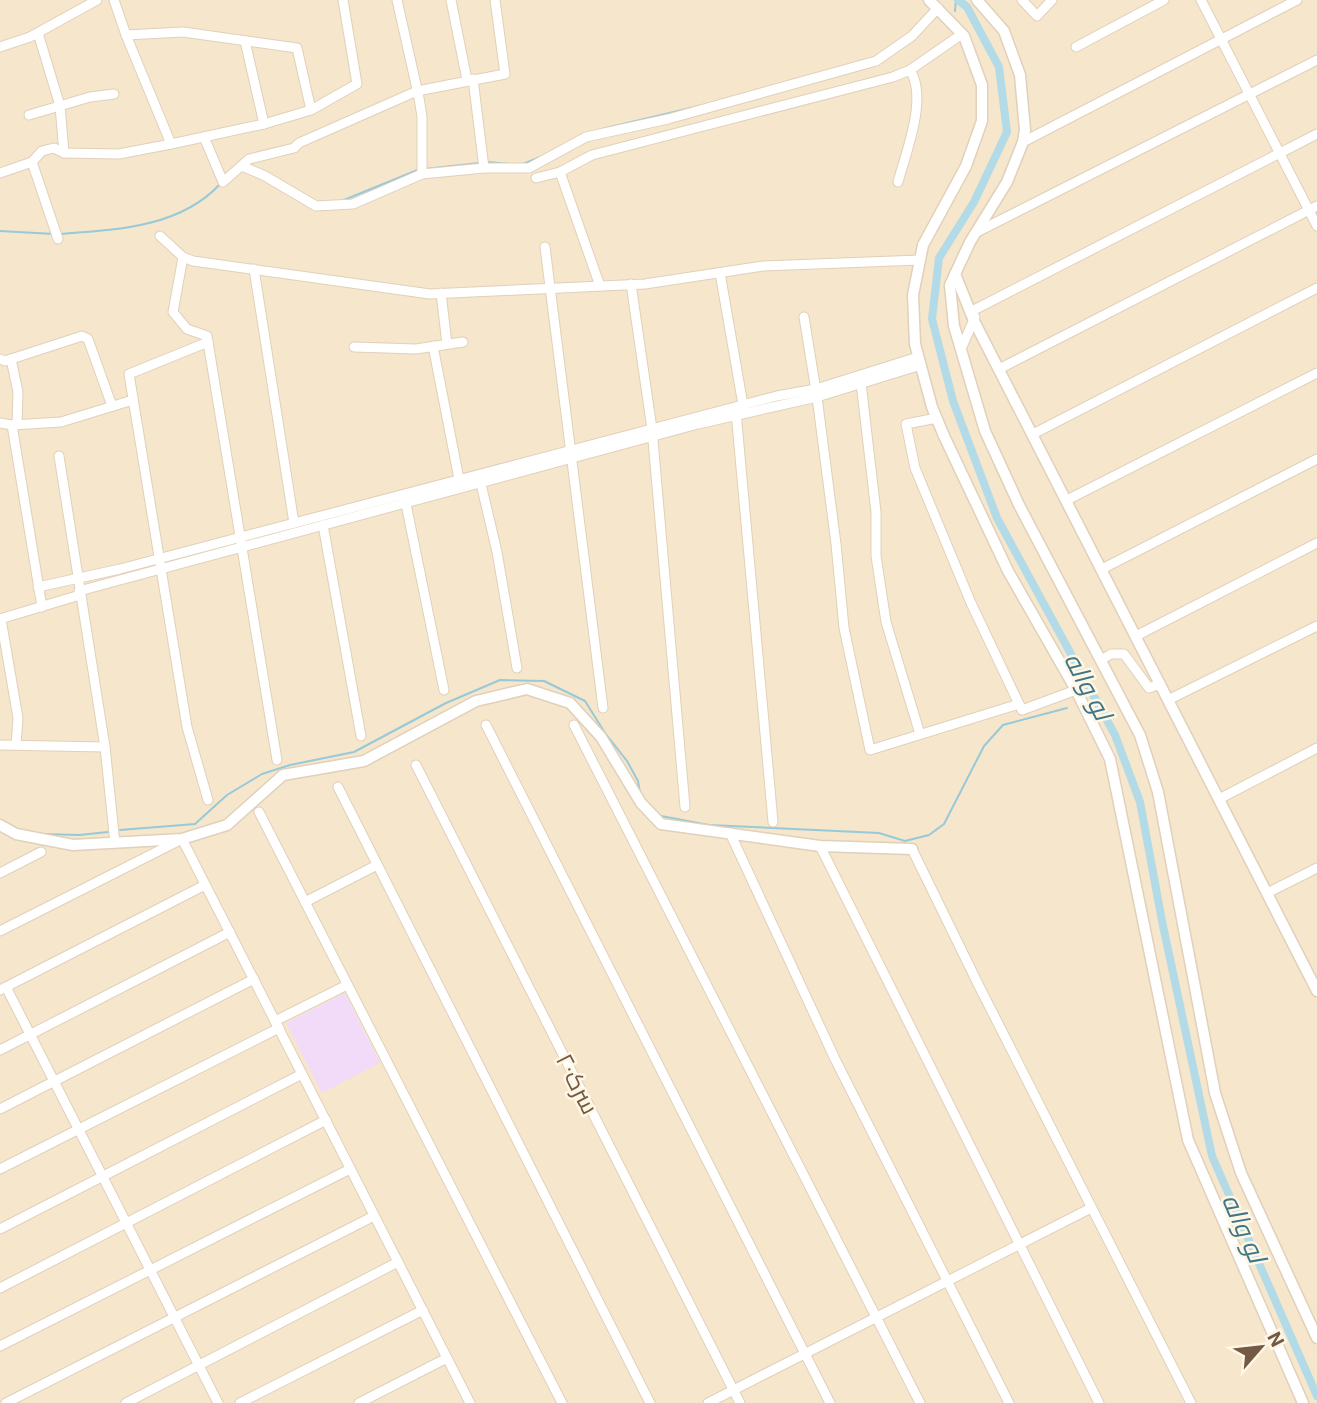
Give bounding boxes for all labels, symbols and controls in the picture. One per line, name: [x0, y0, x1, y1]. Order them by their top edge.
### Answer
water label: لو واله: [1058, 647, 1119, 727]
street label: سرک۲۰: [550, 1049, 604, 1119]
water label: لو واله: [1216, 1189, 1273, 1270]
north arrow: [1226, 1312, 1296, 1382]
text: N: [1262, 1328, 1289, 1351]

